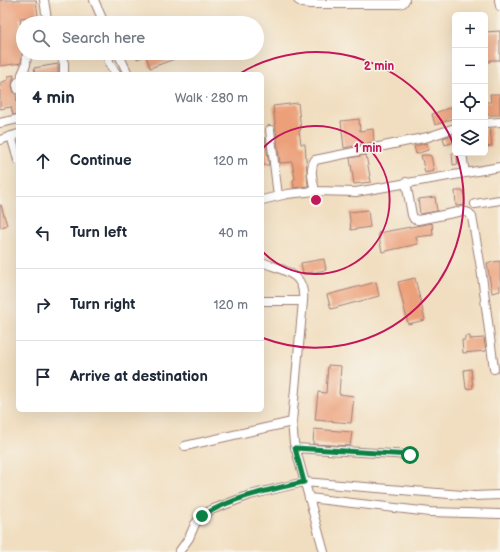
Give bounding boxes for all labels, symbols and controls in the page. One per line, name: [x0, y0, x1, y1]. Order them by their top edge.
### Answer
map controls: [452, 12, 488, 156]
button: +: [452, 12, 488, 48]
search box: [16, 16, 264, 60]
icon: search: [30, 27, 52, 49]
text: Search here: [62, 29, 145, 48]
button: −: [452, 48, 488, 84]
text: 2 min: [364, 59, 394, 74]
button: locate: [452, 84, 488, 120]
text: 4 min: [32, 88, 75, 108]
text: Walk · 280 m: [175, 90, 248, 106]
button: layers: [452, 120, 488, 156]
text: 1 min: [354, 141, 382, 156]
icon: ahead: [32, 150, 54, 172]
text: Continue: [70, 151, 132, 170]
text: 120 m: [213, 153, 248, 169]
centre of rings: [309, 193, 323, 207]
icon: left: [32, 222, 54, 244]
text: Turn left: [70, 223, 127, 242]
text: 40 m: [218, 225, 248, 241]
icon: right: [32, 294, 54, 316]
text: Turn right: [70, 295, 135, 314]
text: 120 m: [213, 297, 248, 313]
icon: arrive: [32, 366, 54, 388]
text: Arrive at destination: [70, 367, 208, 386]
route start: [401, 446, 419, 464]
route end: [193, 507, 211, 525]

